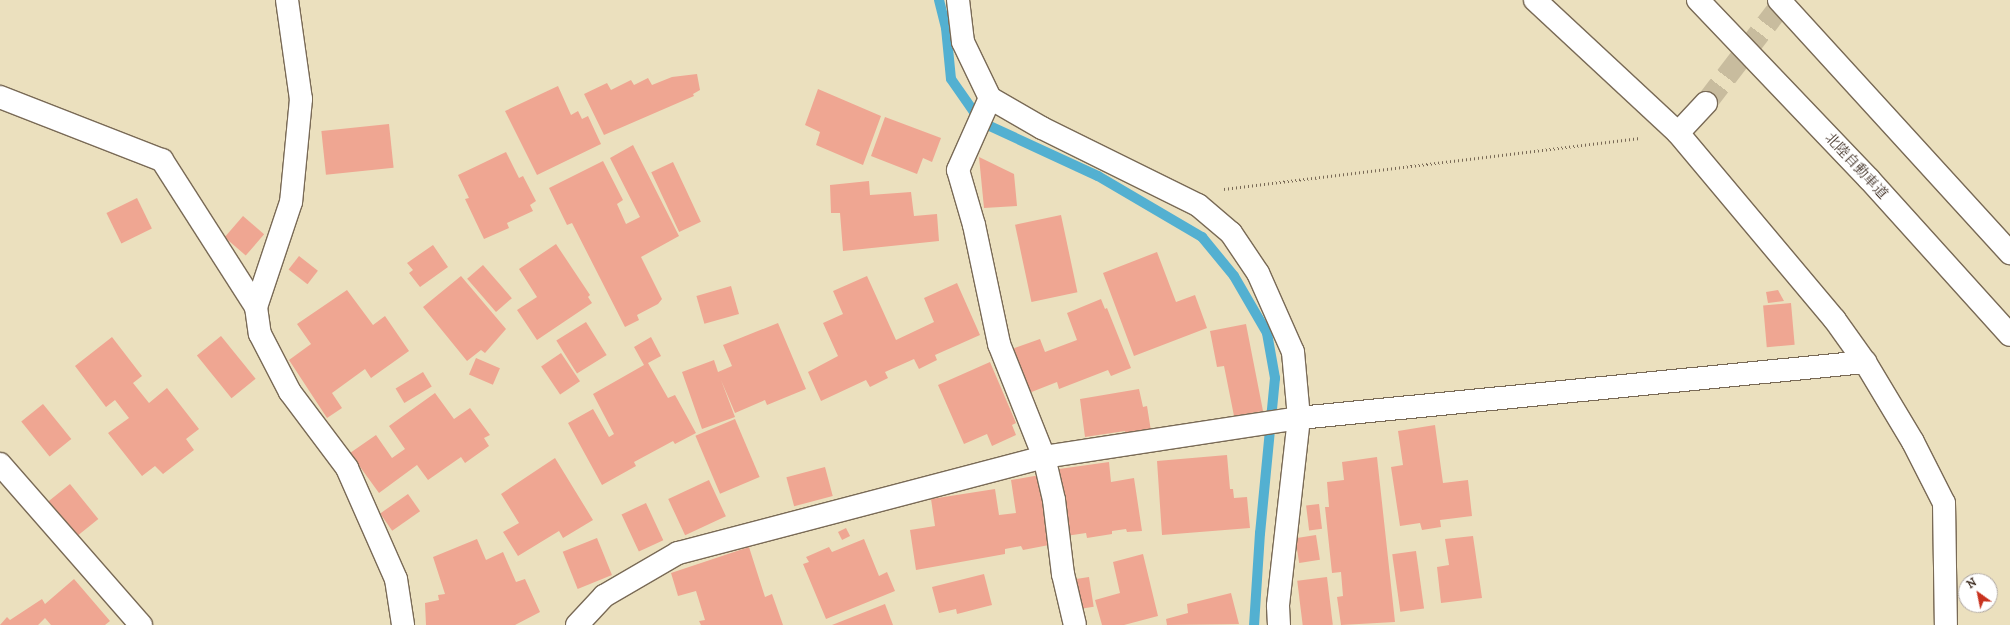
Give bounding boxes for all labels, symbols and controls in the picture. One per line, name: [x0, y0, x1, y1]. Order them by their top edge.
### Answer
street label: 北陸自動車道: [1821, 130, 1891, 202]
north arrow: [1958, 573, 1998, 613]
text: N: [1964, 575, 1980, 592]

